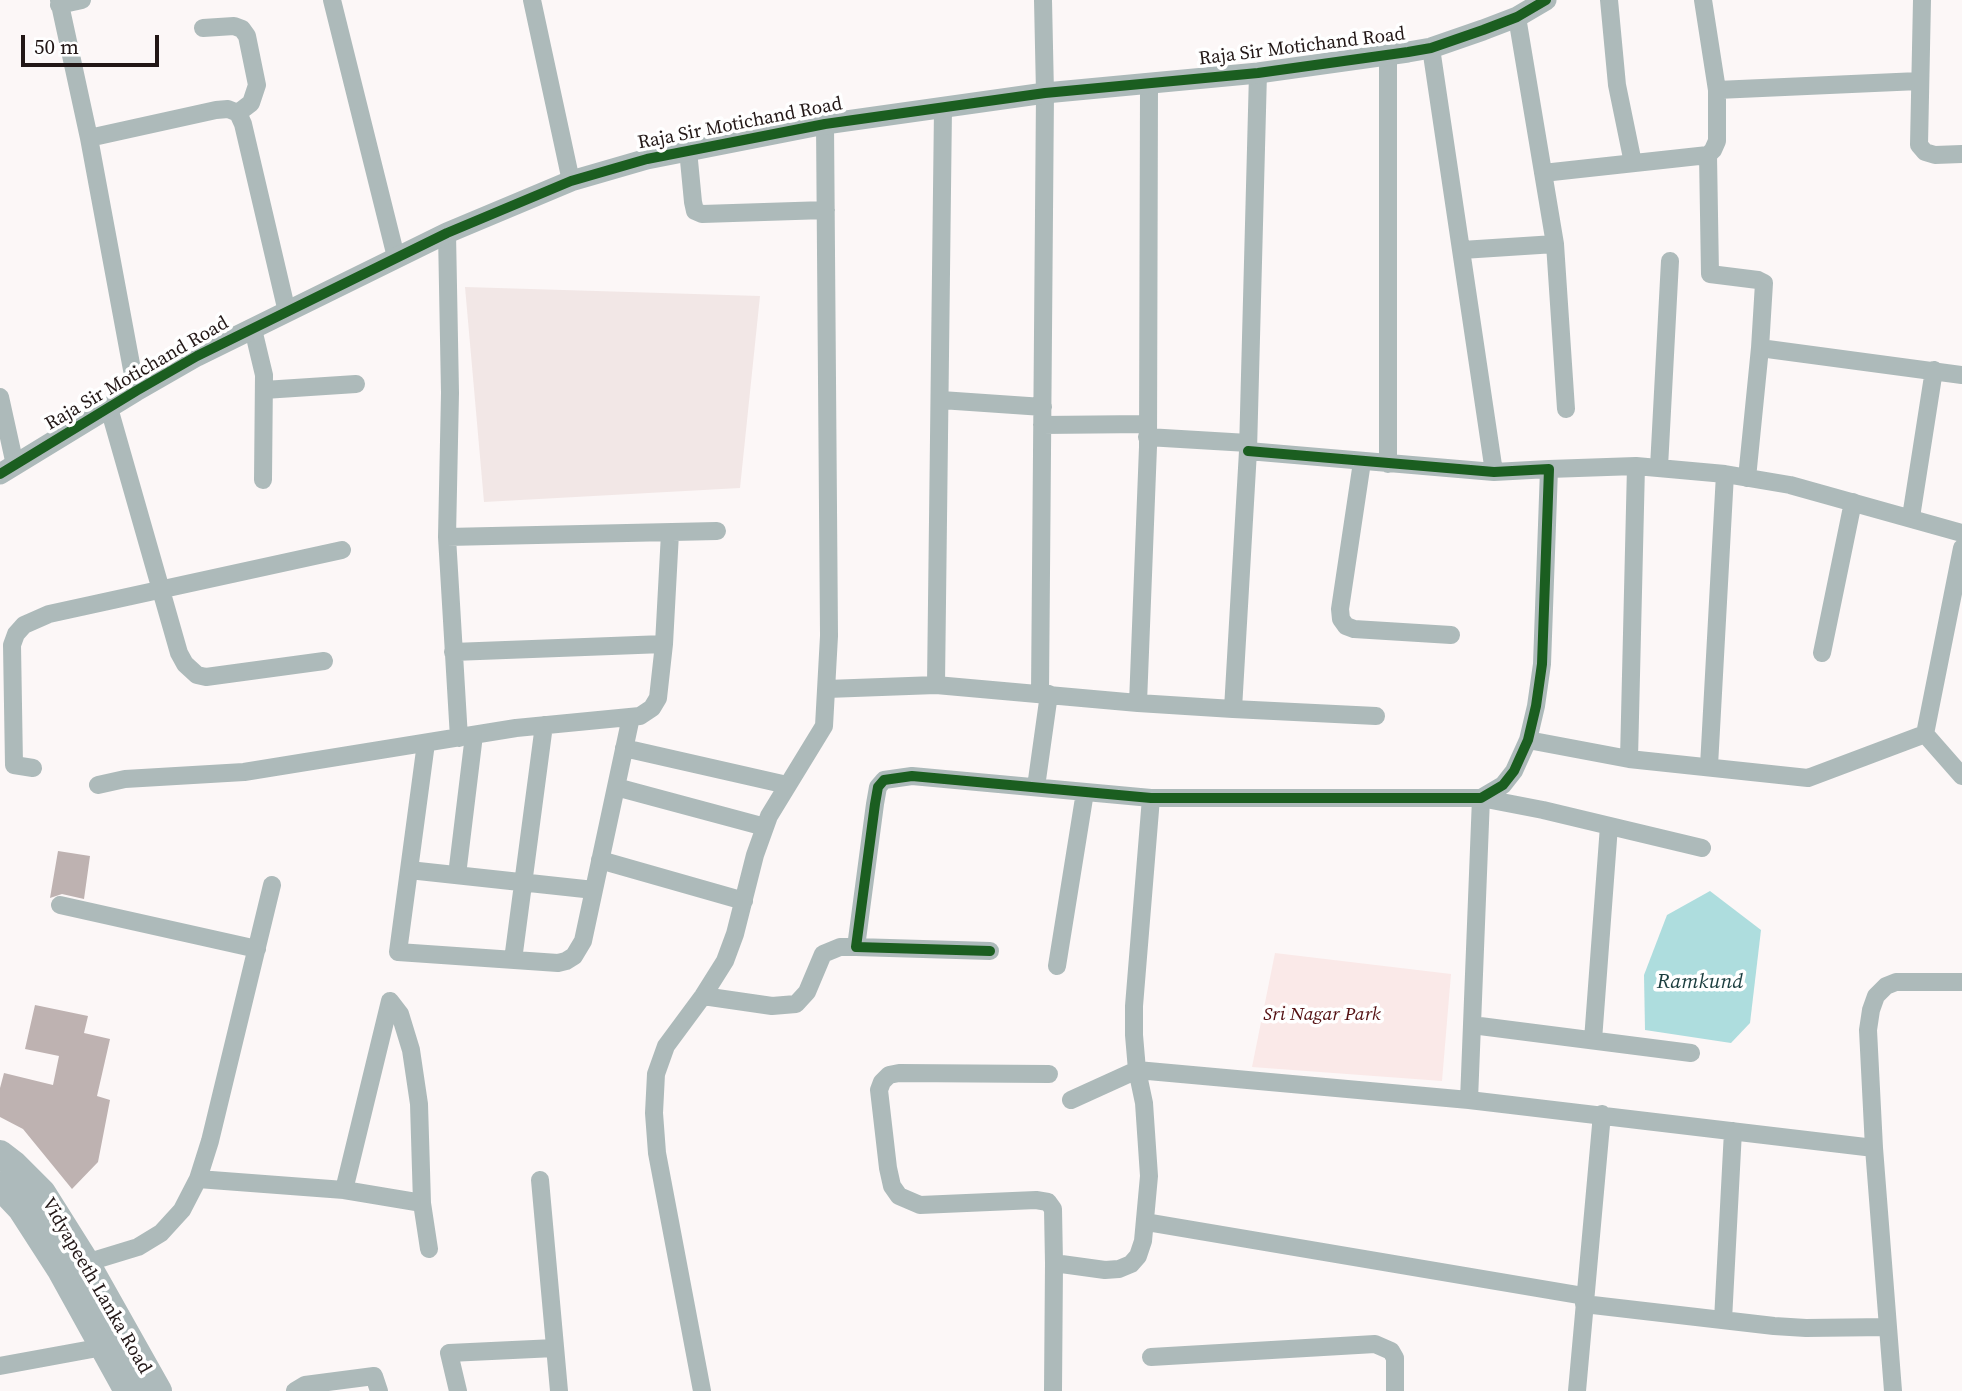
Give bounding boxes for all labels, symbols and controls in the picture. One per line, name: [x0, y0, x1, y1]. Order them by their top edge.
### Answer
scale bar: [24, 21, 163, 65]
street label: Raja Sir Motichand Road: [1197, 23, 1407, 71]
text: 50 m: [34, 32, 79, 61]
street label: Raja Sir Motichand Road: [636, 93, 844, 155]
street label: Raja Sir Motichand Road: [41, 312, 233, 436]
water label: Ramkund: [1657, 970, 1743, 996]
park label: Sri Nagar Park: [1263, 1004, 1381, 1026]
street label: Vidyapeeth Lanka Road: [36, 1194, 156, 1378]

